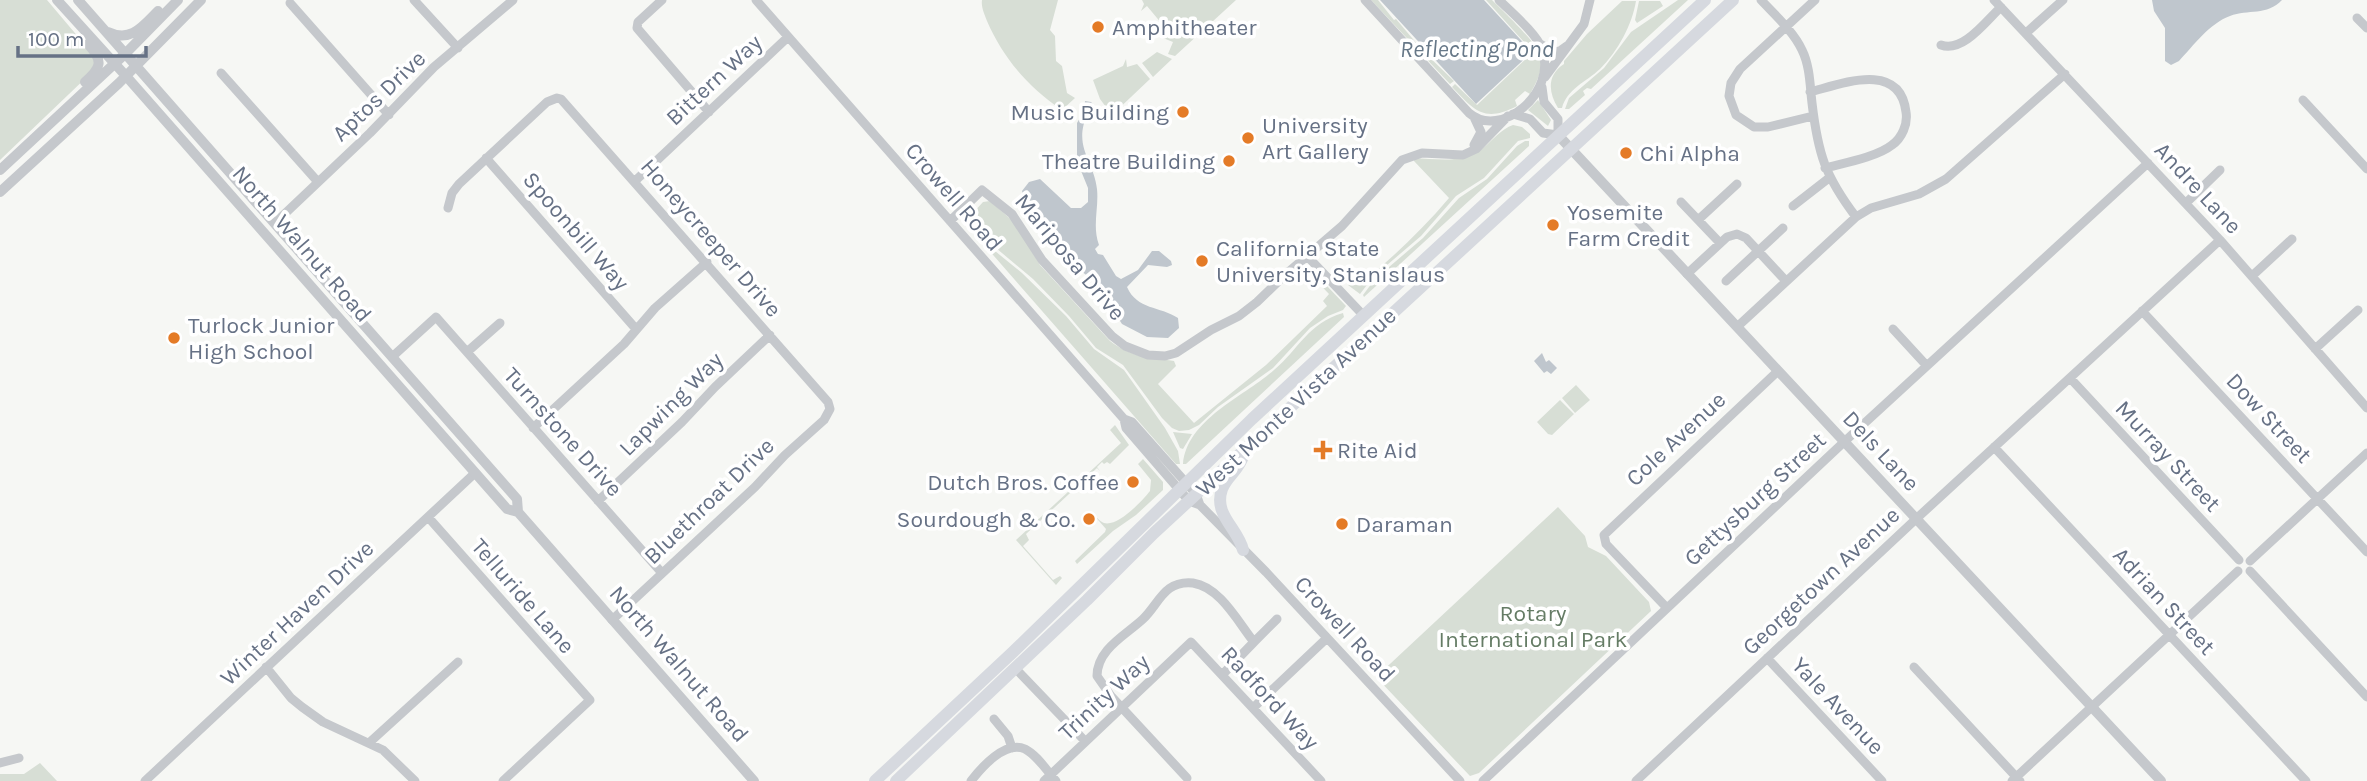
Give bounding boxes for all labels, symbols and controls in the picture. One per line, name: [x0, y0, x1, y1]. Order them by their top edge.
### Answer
scale bar: [18, 14, 145, 58]
place label: Amphitheater: [1112, 14, 1257, 41]
marker: Amphitheater: [1090, 19, 1106, 35]
text: 100 m: [28, 27, 85, 51]
street label: Bittern Way: [661, 29, 768, 131]
water label: Reflecting Pond: [1400, 35, 1554, 63]
street label: Aptos Drive: [327, 45, 431, 147]
place label: Music Building: [1010, 99, 1169, 126]
marker: Music Building: [1175, 104, 1191, 120]
place label: University Art Gallery: [1262, 112, 1369, 165]
marker: University Art Gallery: [1240, 130, 1256, 146]
street label: Crowell Road: [900, 137, 1008, 257]
street label: Andre Lane: [2149, 137, 2247, 239]
place label: Chi Alpha: [1640, 140, 1740, 167]
marker: Chi Alpha: [1618, 145, 1634, 161]
place label: Theatre Building: [1042, 148, 1215, 175]
street label: Honeycreeper Drive: [635, 153, 787, 323]
marker: Theatre Building: [1221, 153, 1237, 169]
street label: North Walnut Road: [227, 160, 377, 328]
street label: Spoonbill Way: [517, 166, 635, 296]
street label: Mariposa Drive: [1009, 188, 1131, 326]
place label: Yosemite Farm Credit: [1567, 199, 1690, 252]
marker: Yosemite Farm Credit: [1545, 217, 1561, 233]
place label: California State University, Stanislaus: [1216, 235, 1445, 288]
marker: California State University, Stanislaus: [1194, 253, 1210, 269]
street label: West Monte Vista Avenue: [1190, 302, 1402, 502]
place label: Turlock Junior High School: [188, 312, 335, 365]
marker: Turlock Junior High School: [166, 330, 182, 346]
street label: Lapwing Way: [613, 346, 729, 462]
street label: Turnstone Drive: [498, 362, 628, 502]
street label: Dow Street: [2221, 367, 2318, 469]
street label: Cole Avenue: [1621, 386, 1731, 492]
street label: Murray Street: [2110, 395, 2227, 517]
street label: Dels Lane: [1837, 405, 1925, 497]
street label: Gettysburg Street: [1679, 426, 1832, 572]
street label: Bluethroat Drive: [638, 432, 780, 570]
place label: Rite Aid: [1337, 437, 1418, 464]
marker: Rite Aid: [1315, 442, 1331, 458]
place label: Dutch Bros. Coffee: [927, 469, 1119, 496]
marker: Dutch Bros. Coffee: [1125, 474, 1141, 490]
street label: Georgetown Avenue: [1737, 501, 1905, 661]
place label: Sourdough & Co.: [897, 506, 1075, 533]
marker: Sourdough & Co.: [1081, 511, 1097, 527]
place label: Daraman: [1356, 511, 1453, 538]
marker: Daraman: [1334, 516, 1350, 532]
street label: Telluride Lane: [466, 533, 580, 659]
street label: Winter Haven Drive: [215, 535, 379, 691]
street label: Adrian Street: [2107, 542, 2221, 661]
street label: Crowell Road: [1289, 571, 1401, 687]
street label: North Walnut Road: [604, 580, 754, 748]
park label: Rotary International Park: [1439, 600, 1627, 653]
street label: Radford Way: [1215, 641, 1325, 755]
street label: Trinity Way: [1053, 648, 1155, 746]
street label: Yale Avenue: [1786, 652, 1890, 760]

